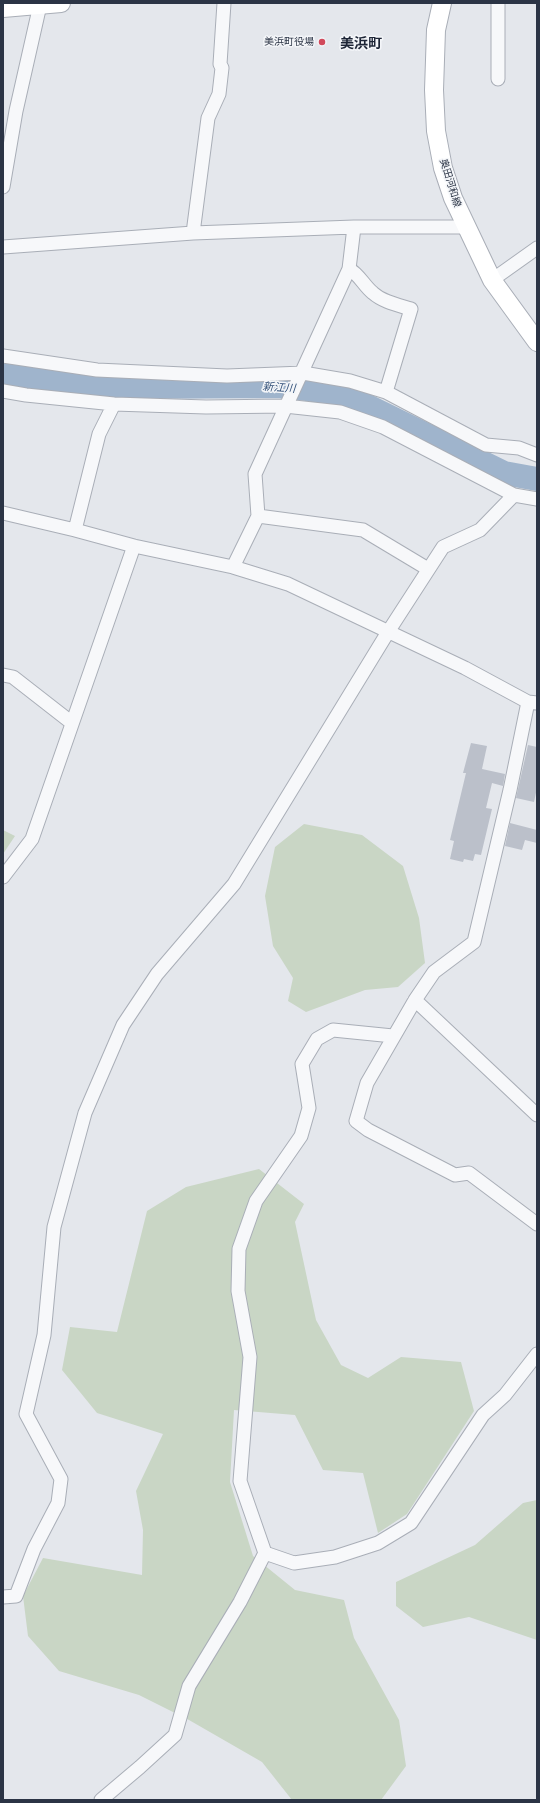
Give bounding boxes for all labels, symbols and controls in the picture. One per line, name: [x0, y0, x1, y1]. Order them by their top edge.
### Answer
place label: 美浜町役場: [264, 36, 314, 48]
district label: 美浜町: [340, 36, 382, 52]
marker: 美浜町役場: [317, 37, 327, 47]
street label: 奥田河和線: [437, 157, 463, 209]
water label: 新江川: [262, 380, 296, 396]

